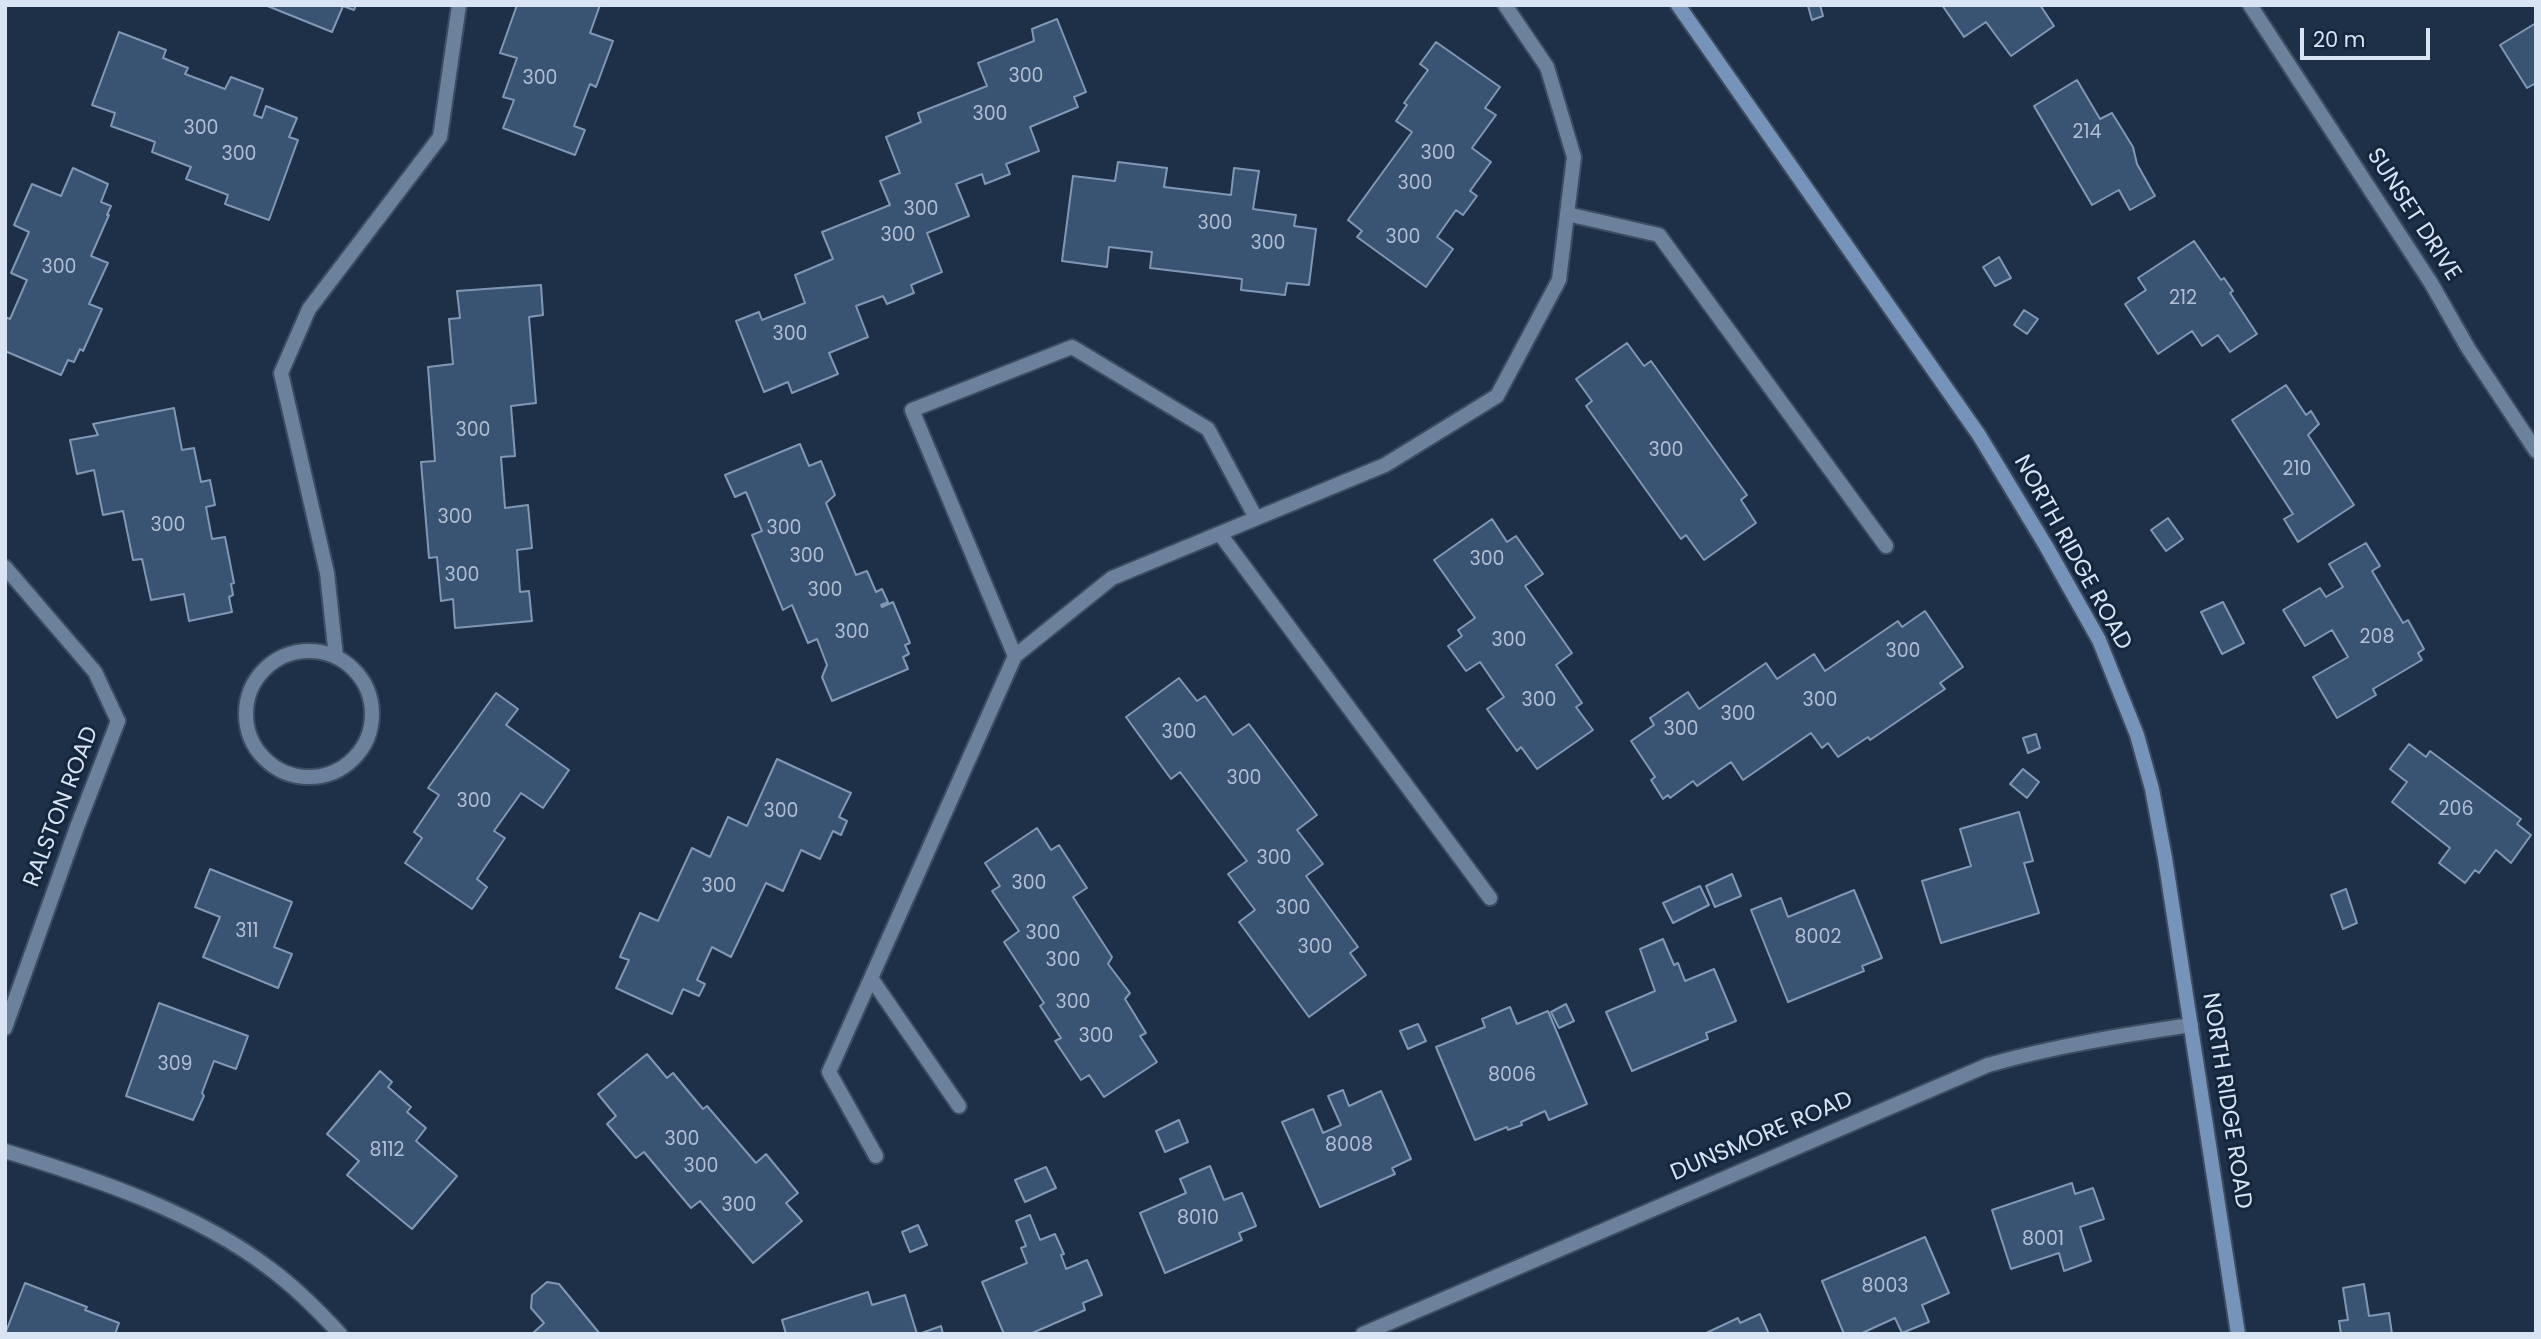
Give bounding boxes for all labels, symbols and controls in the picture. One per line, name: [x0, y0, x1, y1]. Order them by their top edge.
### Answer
scale bar: [2303, 14, 2432, 58]
text: 20 m: [2313, 25, 2366, 54]
house number: 300: [1008, 66, 1044, 88]
house number: 300: [522, 68, 558, 90]
house number: 300: [972, 104, 1008, 126]
house number: 300: [183, 118, 219, 140]
house number: 214: [2073, 122, 2101, 144]
house number: 300: [1420, 143, 1456, 165]
house number: 300: [221, 144, 257, 166]
street label: SUNSET DRIVE: [2360, 144, 2466, 286]
house number: 300: [1397, 173, 1433, 195]
house number: 300: [903, 199, 939, 221]
house number: 300: [1197, 213, 1233, 235]
house number: 300: [880, 225, 916, 247]
house number: 300: [1385, 227, 1421, 249]
house number: 300: [1250, 233, 1286, 255]
house number: 300: [41, 257, 77, 279]
house number: 212: [2169, 288, 2197, 310]
house number: 300: [772, 324, 808, 346]
house number: 300: [455, 420, 491, 442]
house number: 300: [1648, 440, 1684, 462]
street label: NORTH RIDGE ROAD: [2007, 451, 2137, 655]
house number: 210: [2283, 459, 2311, 481]
house number: 300: [437, 507, 473, 529]
house number: 300: [150, 515, 186, 537]
house number: 300: [766, 518, 802, 540]
house number: 300: [789, 546, 825, 568]
house number: 300: [1469, 549, 1505, 571]
house number: 300: [444, 565, 480, 587]
house number: 300: [807, 580, 843, 602]
house number: 300: [834, 622, 870, 644]
house number: 208: [2360, 627, 2394, 649]
house number: 300: [1491, 630, 1527, 652]
house number: 300: [1885, 641, 1921, 663]
house number: 300: [1521, 690, 1557, 712]
house number: 300: [1802, 690, 1838, 712]
house number: 300: [1720, 704, 1756, 726]
house number: 300: [1663, 719, 1699, 741]
house number: 300: [1161, 722, 1197, 744]
street label: RALSTON ROAD: [19, 723, 105, 891]
house number: 300: [1226, 768, 1262, 790]
house number: 300: [456, 791, 492, 813]
house number: 206: [2439, 799, 2473, 821]
house number: 300: [763, 801, 799, 823]
house number: 300: [1256, 848, 1292, 870]
house number: 300: [1011, 873, 1047, 895]
house number: 300: [701, 876, 737, 898]
house number: 300: [1275, 898, 1311, 920]
house number: 311: [235, 921, 259, 943]
house number: 300: [1025, 923, 1061, 945]
house number: 8002: [1795, 927, 1841, 949]
house number: 300: [1297, 937, 1333, 959]
house number: 300: [1045, 950, 1081, 972]
street label: NORTH RIDGE ROAD: [2195, 991, 2257, 1211]
house number: 300: [1055, 992, 1091, 1014]
house number: 300: [1078, 1026, 1114, 1048]
house number: 309: [157, 1054, 193, 1076]
house number: 8006: [1488, 1065, 1536, 1087]
street label: DUNSMORE ROAD: [1667, 1086, 1857, 1188]
house number: 300: [664, 1129, 700, 1151]
house number: 8008: [1325, 1135, 1373, 1157]
house number: 8112: [369, 1140, 405, 1162]
house number: 300: [683, 1156, 719, 1178]
house number: 300: [721, 1195, 757, 1217]
house number: 8010: [1177, 1208, 1219, 1230]
house number: 8001: [2022, 1229, 2064, 1251]
house number: 8003: [1861, 1276, 1909, 1298]

